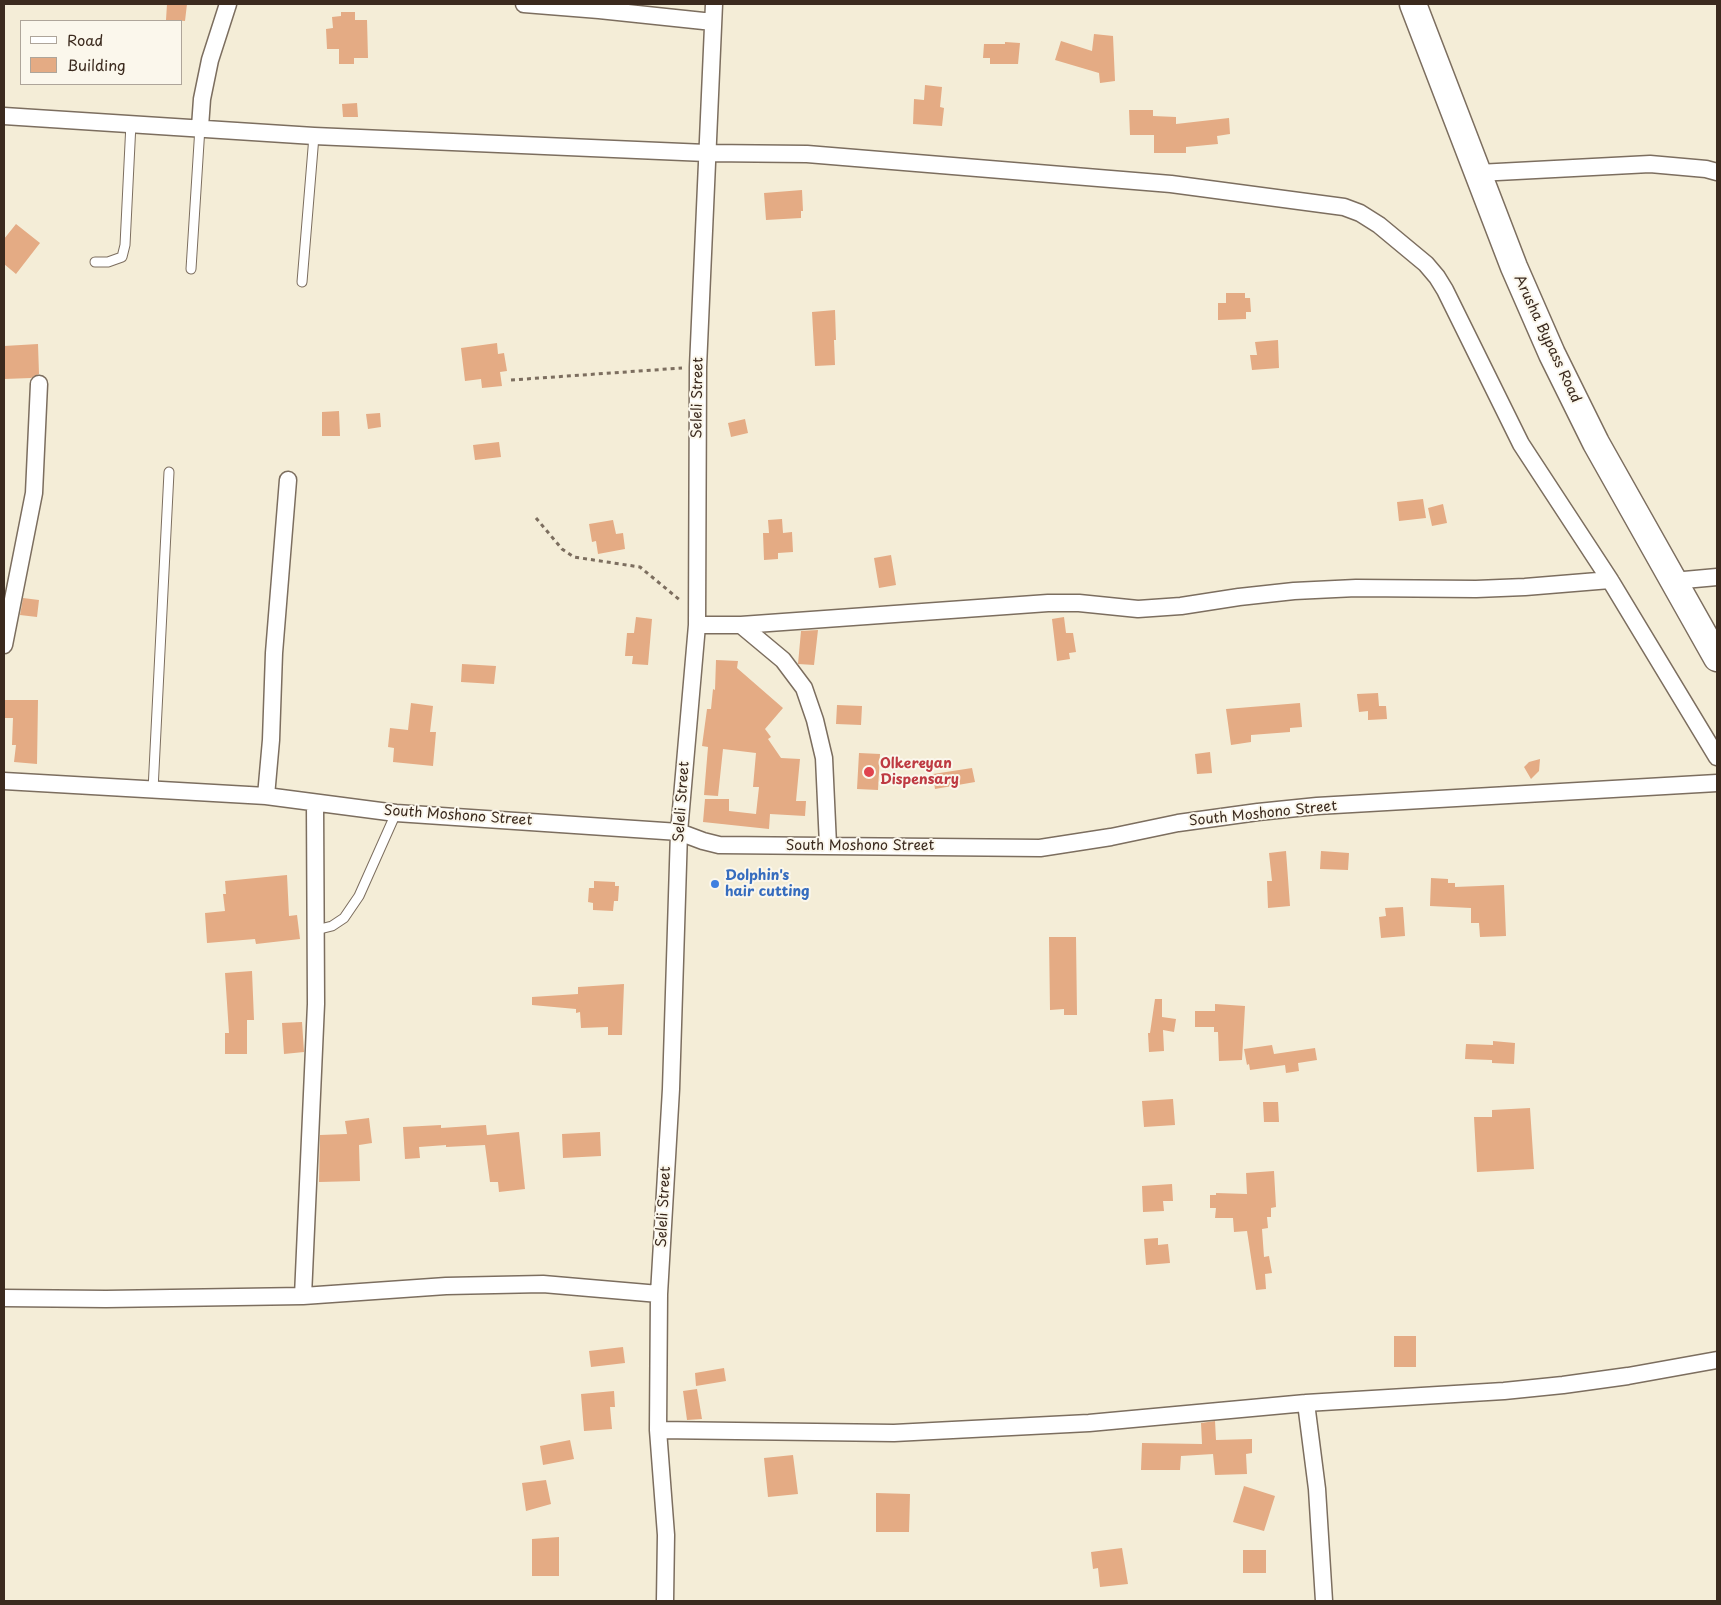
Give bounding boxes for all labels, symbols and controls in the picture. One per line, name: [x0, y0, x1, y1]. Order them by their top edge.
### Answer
legend: [20, 20, 182, 85]
text: Road: [67, 28, 103, 51]
text: Building: [67, 53, 126, 76]
street label: Arusha Bypass Road: [1510, 272, 1584, 406]
street label: Seleli Street: [689, 357, 707, 439]
place label: Olkereyan Dispensary: [880, 756, 959, 789]
street label: Seleli Street: [671, 761, 693, 843]
marker: Olkereyan Dispensary: [862, 765, 876, 779]
street label: South Moshono Street: [1188, 798, 1338, 830]
street label: South Moshono Street: [383, 802, 533, 830]
street label: South Moshono Street: [786, 838, 934, 854]
place label: Dolphin's hair cutting: [725, 868, 810, 900]
marker: Dolphin's hair cutting: [709, 878, 721, 890]
street label: Seleli Street: [653, 1166, 675, 1248]

